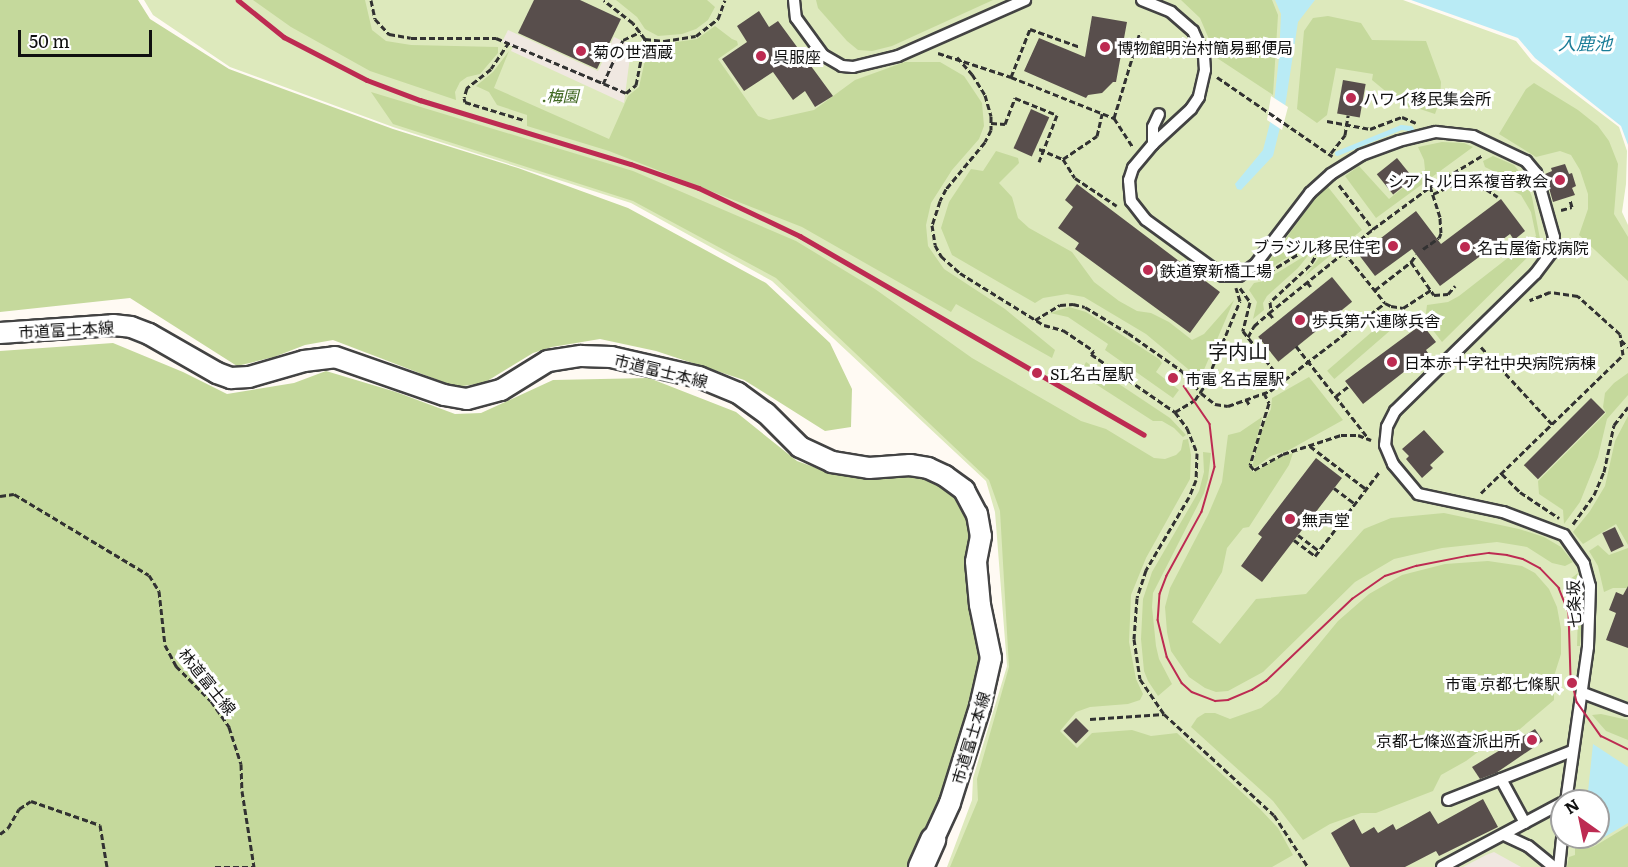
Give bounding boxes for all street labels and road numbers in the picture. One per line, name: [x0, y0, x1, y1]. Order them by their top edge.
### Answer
street label: 市道富士本線: [18, 317, 114, 341]
street label: 市道富士本線: [612, 349, 710, 391]
street label: 七条坂: [1563, 580, 1583, 628]
street label: 林道富士線: [175, 644, 241, 718]
street label: 市道富士本線: [947, 689, 993, 787]

